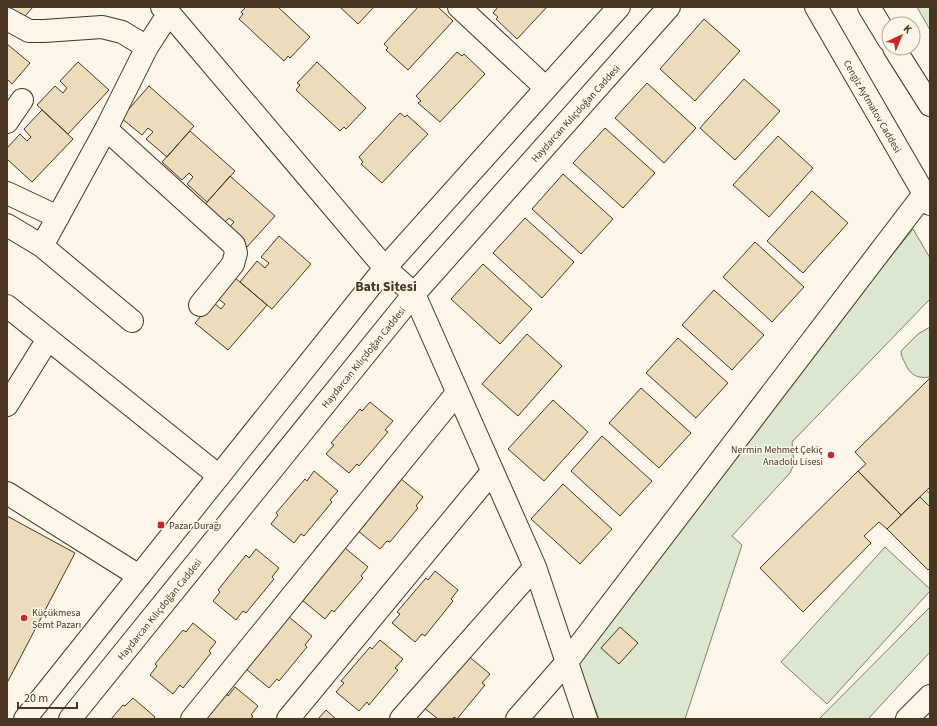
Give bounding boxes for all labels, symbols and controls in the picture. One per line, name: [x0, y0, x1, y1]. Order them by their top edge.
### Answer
north arrow: [881, 16, 921, 56]
text: K: [900, 21, 915, 37]
street label: Cengiz Aytmatov Caddesi: [840, 57, 905, 156]
street label: Haydarcan Kılıçdoğan Caddesi: [528, 62, 623, 165]
district label: Batı Sitesi: [355, 277, 417, 297]
street label: Haydarcan Kılıçdoğan Caddesi: [319, 304, 409, 411]
place label: Nermin Mehmet Çekiç Anadolu Lisesi: [731, 443, 823, 469]
marker: Nermin Mehmet Çekiç Anadolu Lisesi: [826, 450, 836, 460]
place label: Pazar Durağı: [169, 519, 221, 533]
marker: Pazar Durağı: [156, 520, 166, 530]
street label: Haydarcan Kılıçdoğan Caddesi: [115, 556, 205, 663]
place label: Küçükmesa Semt Pazarı: [32, 606, 81, 632]
marker: Küçükmesa Semt Pazarı: [19, 613, 29, 623]
scale bar: [18, 684, 77, 710]
text: 20 m: [24, 690, 48, 707]

